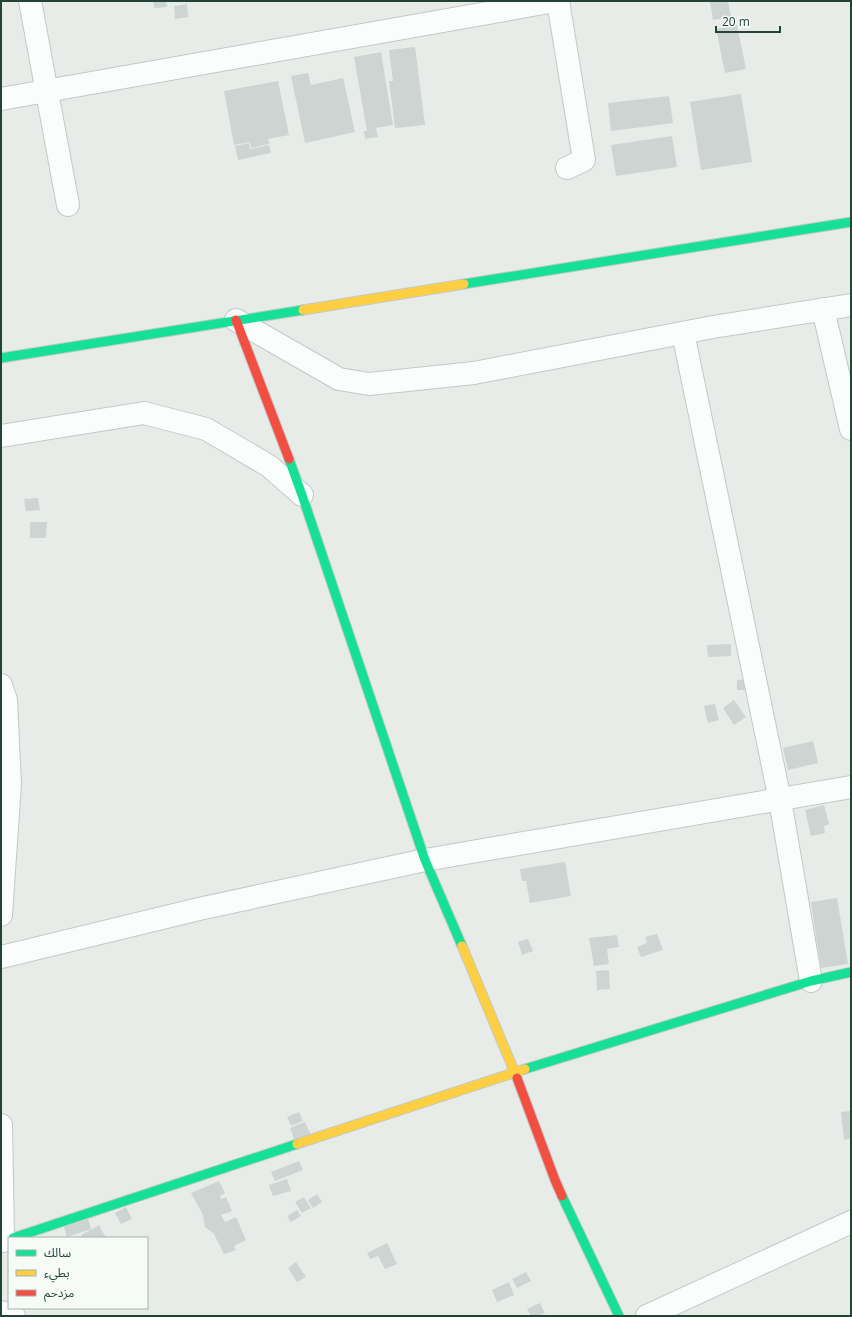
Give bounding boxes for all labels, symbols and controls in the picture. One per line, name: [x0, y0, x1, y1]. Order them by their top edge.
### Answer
scale bar: [716, 8, 780, 34]
text: 20 m: [722, 13, 750, 30]
legend: [8, 1237, 148, 1309]
text: سالك: [44, 1244, 71, 1261]
text: بطيء: [44, 1264, 70, 1283]
text: مزدحم: [44, 1284, 74, 1302]

